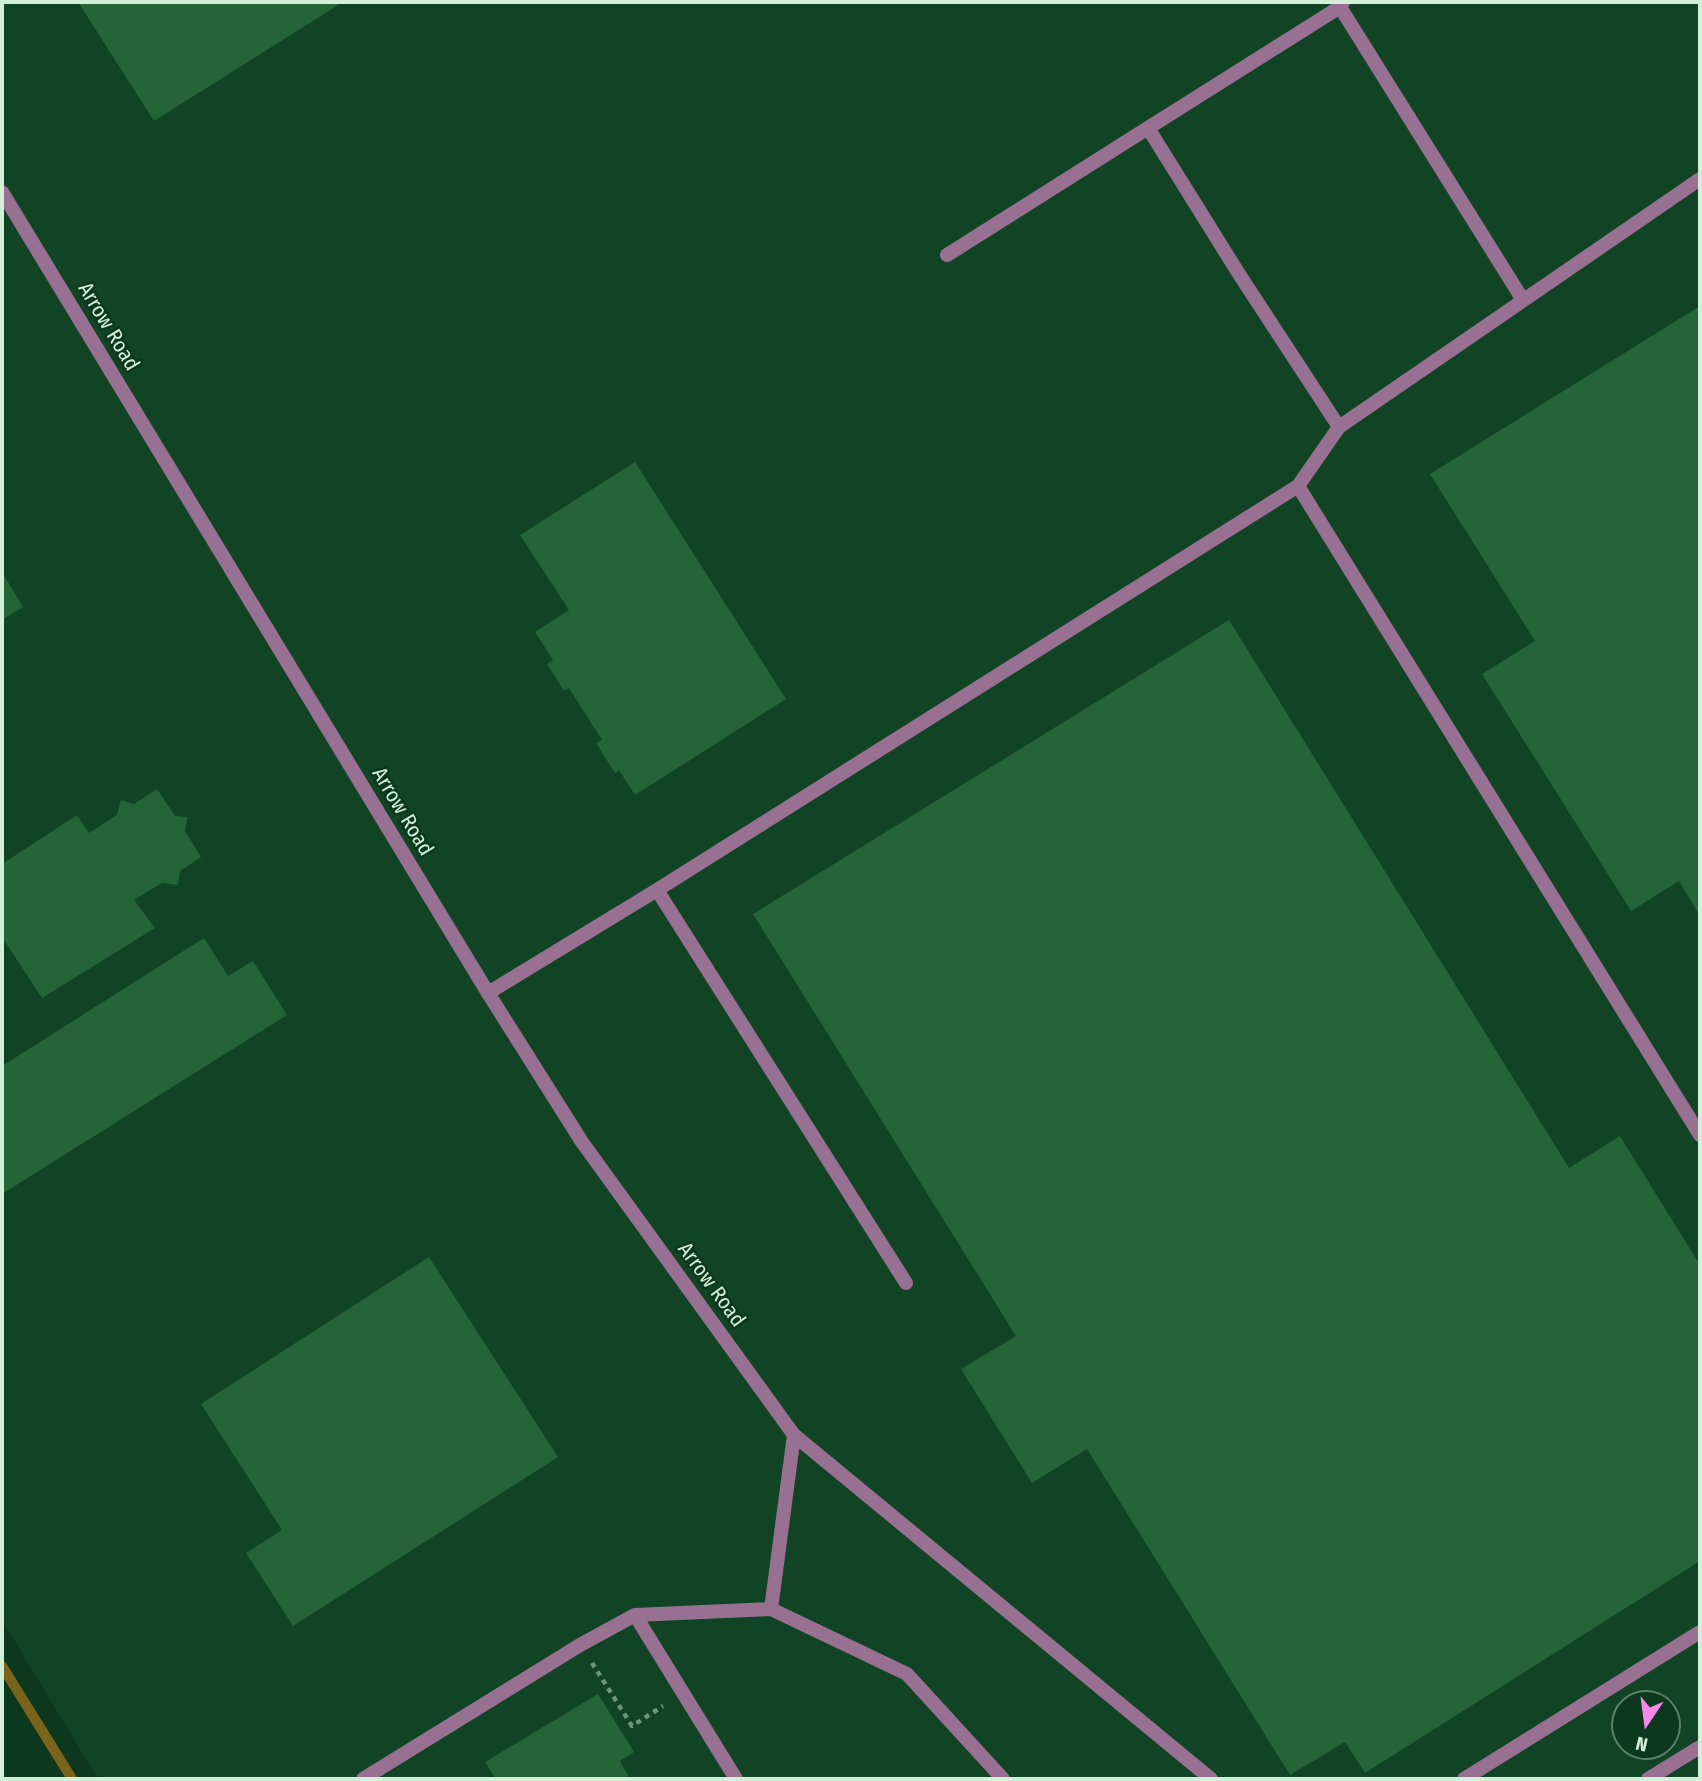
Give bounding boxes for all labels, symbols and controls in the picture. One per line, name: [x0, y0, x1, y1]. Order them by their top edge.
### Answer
street label: Arrow Road: [72, 278, 144, 376]
street label: Arrow Road: [366, 763, 438, 861]
street label: Arrow Road: [672, 1238, 750, 1332]
north arrow: [1611, 1690, 1681, 1760]
text: N: [1633, 1732, 1650, 1756]

